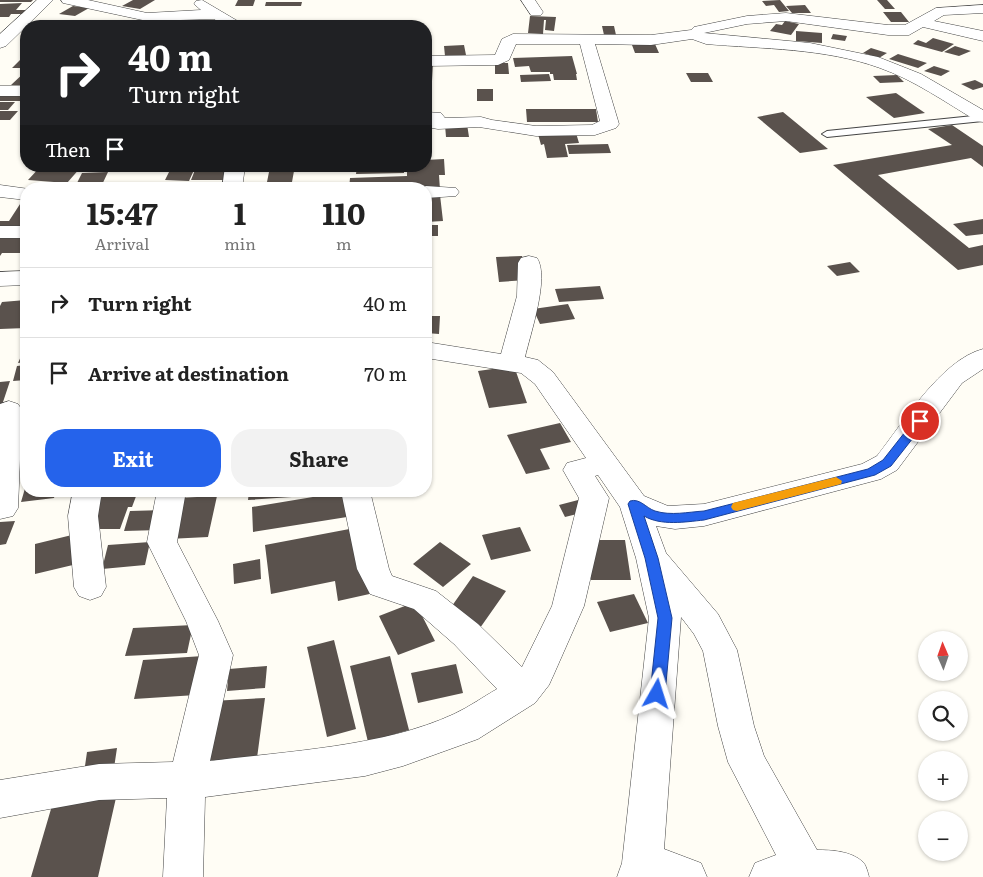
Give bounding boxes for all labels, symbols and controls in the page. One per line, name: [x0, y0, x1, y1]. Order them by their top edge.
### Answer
text: 40 m: [128, 30, 213, 82]
icon: right: [45, 40, 110, 105]
text: Turn right: [128, 77, 240, 110]
text: Then: [45, 135, 91, 163]
icon: arrive: [101, 135, 129, 163]
text: 15:47: [86, 190, 158, 234]
text: 1: [234, 190, 246, 234]
text: 110: [322, 190, 366, 234]
text: Arrival: [95, 231, 149, 255]
text: min: [224, 231, 256, 255]
text: m: [336, 231, 352, 255]
icon: right: [45, 289, 73, 317]
text: Turn right: [88, 289, 192, 317]
text: 40 m: [363, 289, 407, 317]
icon: arrive: [45, 359, 73, 387]
text: Arrive at destination: [88, 359, 289, 387]
text: 70 m: [364, 359, 407, 387]
pin: [899, 400, 941, 442]
icon: arrive: [906, 407, 934, 435]
button: Exit: [45, 429, 221, 487]
button: Share: [231, 429, 407, 487]
north arrow: [918, 631, 968, 681]
map controls: [918, 631, 968, 861]
position arrow: [630, 667, 682, 719]
button: search: [918, 691, 968, 741]
button: +: [918, 751, 968, 801]
button: −: [918, 811, 968, 861]

